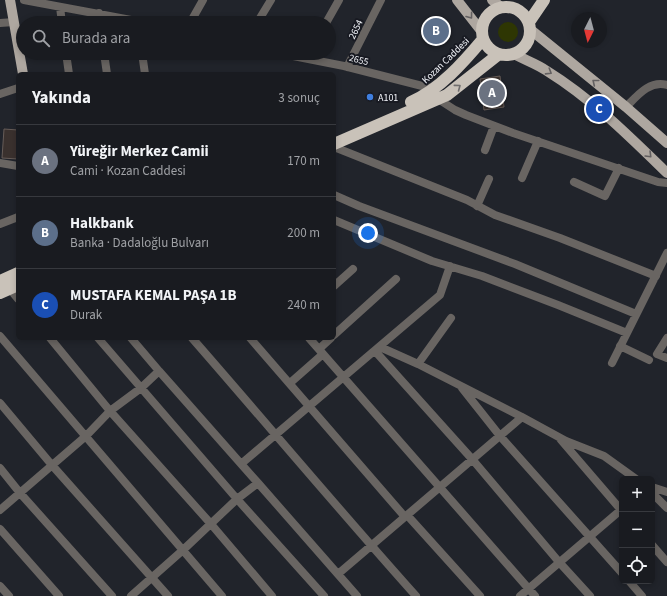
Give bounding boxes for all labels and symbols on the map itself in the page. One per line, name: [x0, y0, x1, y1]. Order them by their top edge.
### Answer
one-way arrow: [465, 11, 472, 18]
north arrow: [571, 12, 607, 48]
pin: B: [423, 16, 449, 46]
street label: 2654: [345, 17, 367, 41]
street label: Kozan Caddesi: [419, 34, 473, 87]
street label: 2655: [347, 51, 370, 69]
one-way arrow: [545, 67, 552, 75]
pin: A: [479, 78, 505, 108]
one-way arrow: [592, 79, 599, 86]
one-way arrow: [453, 84, 460, 91]
place label: A101: [378, 91, 398, 105]
marker: A101: [365, 92, 375, 102]
pin: C: [586, 94, 612, 124]
one-way arrow: [644, 150, 652, 158]
your location: [358, 223, 378, 243]

